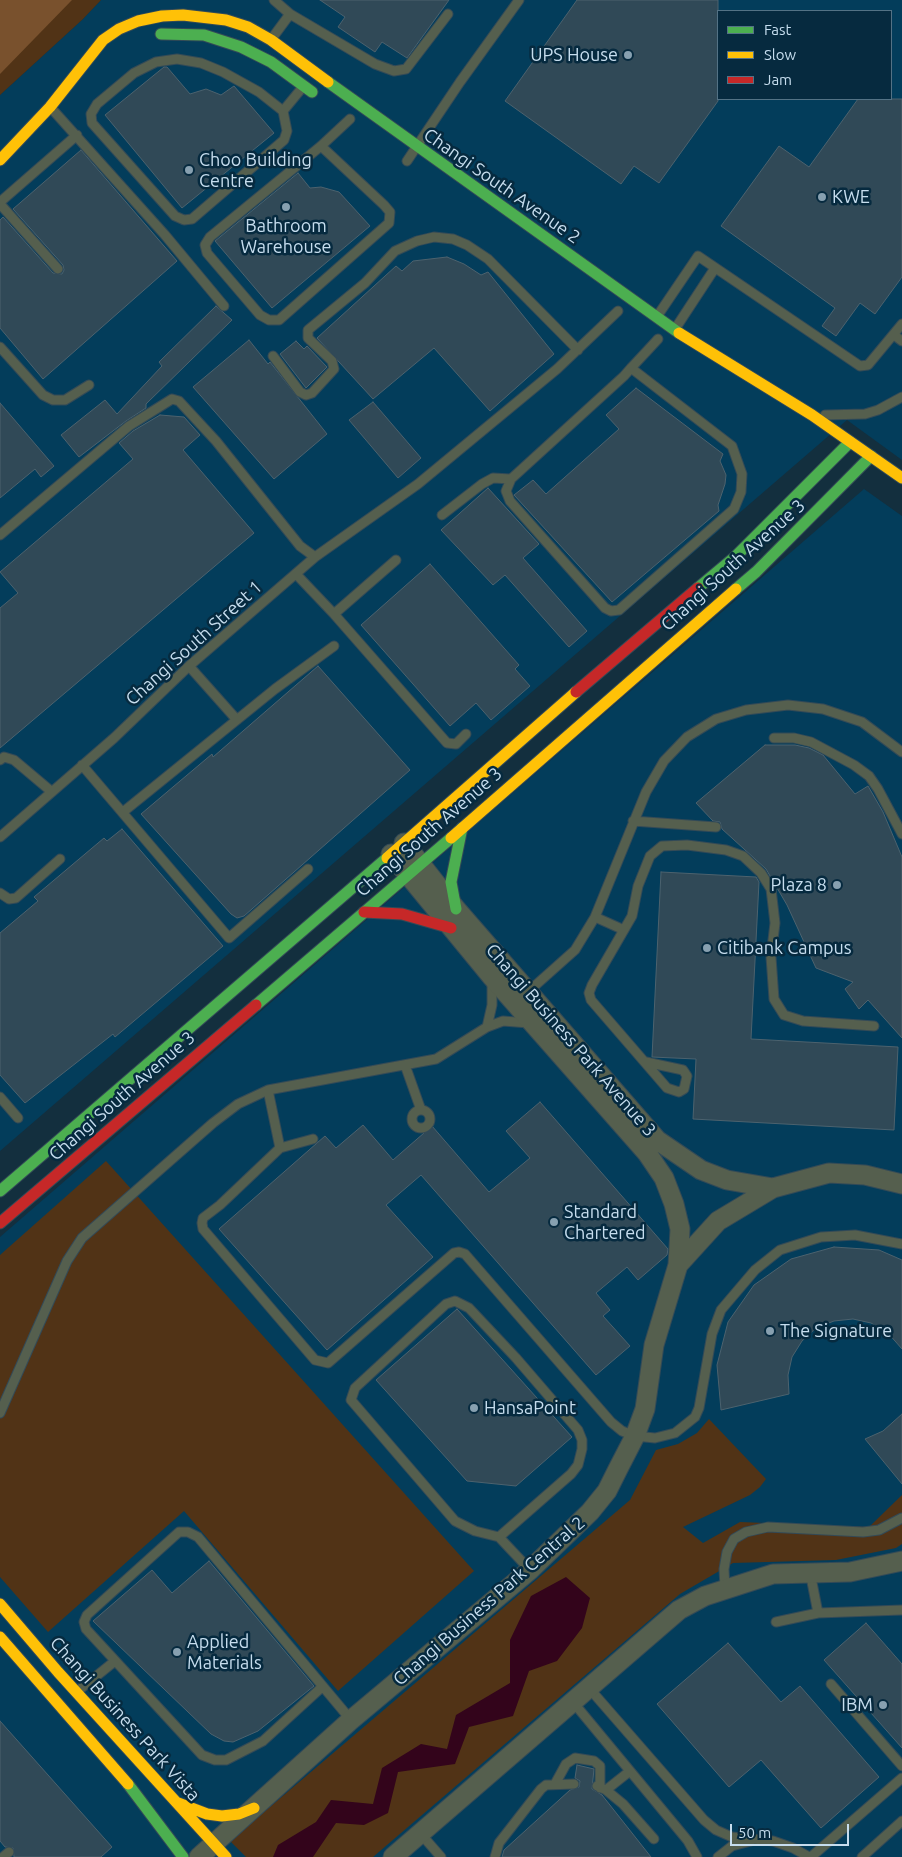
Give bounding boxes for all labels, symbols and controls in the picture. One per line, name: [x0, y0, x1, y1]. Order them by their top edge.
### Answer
legend: [717, 10, 892, 100]
text: Fast: [764, 21, 791, 38]
place label: UPS House: [530, 44, 618, 66]
text: Slow: [764, 46, 796, 63]
marker: UPS House: [622, 49, 634, 61]
text: Jam: [764, 71, 792, 88]
street label: Changi South Avenue 2: [419, 124, 585, 248]
place label: Choo Building Centre: [199, 149, 312, 192]
marker: Choo Building Centre: [183, 164, 195, 176]
place label: KWE: [832, 186, 870, 208]
marker: KWE: [816, 191, 828, 203]
marker: Bathroom Warehouse: [280, 201, 292, 213]
place label: Bathroom Warehouse: [240, 215, 332, 258]
street label: Changi South Avenue 3: [657, 495, 809, 635]
street label: Changi South Street 1: [121, 576, 267, 710]
street label: Changi South Avenue 3: [352, 763, 506, 901]
place label: Plaza 8: [770, 874, 827, 896]
marker: Plaza 8: [831, 879, 843, 891]
place label: Citibank Campus: [717, 937, 852, 959]
street label: Changi Business Park Avenue 3: [481, 939, 661, 1141]
marker: Citibank Campus: [701, 942, 713, 954]
street label: Changi South Avenue 3: [45, 1027, 199, 1165]
place label: Standard Chartered: [564, 1201, 646, 1244]
marker: Standard Chartered: [548, 1216, 560, 1228]
place label: The Signature: [780, 1320, 892, 1342]
marker: The Signature: [764, 1325, 776, 1337]
place label: HansaPoint: [484, 1397, 576, 1419]
marker: HansaPoint: [468, 1402, 480, 1414]
street label: Changi Business Park Central 2: [389, 1512, 589, 1690]
place label: Applied Materials: [187, 1631, 262, 1674]
street label: Changi Business Park Vista: [45, 1632, 205, 1806]
marker: Applied Materials: [171, 1646, 183, 1658]
place label: IBM: [841, 1694, 873, 1716]
marker: IBM: [877, 1699, 889, 1711]
scale bar: [732, 1814, 851, 1846]
text: 50 m: [738, 1824, 771, 1841]

